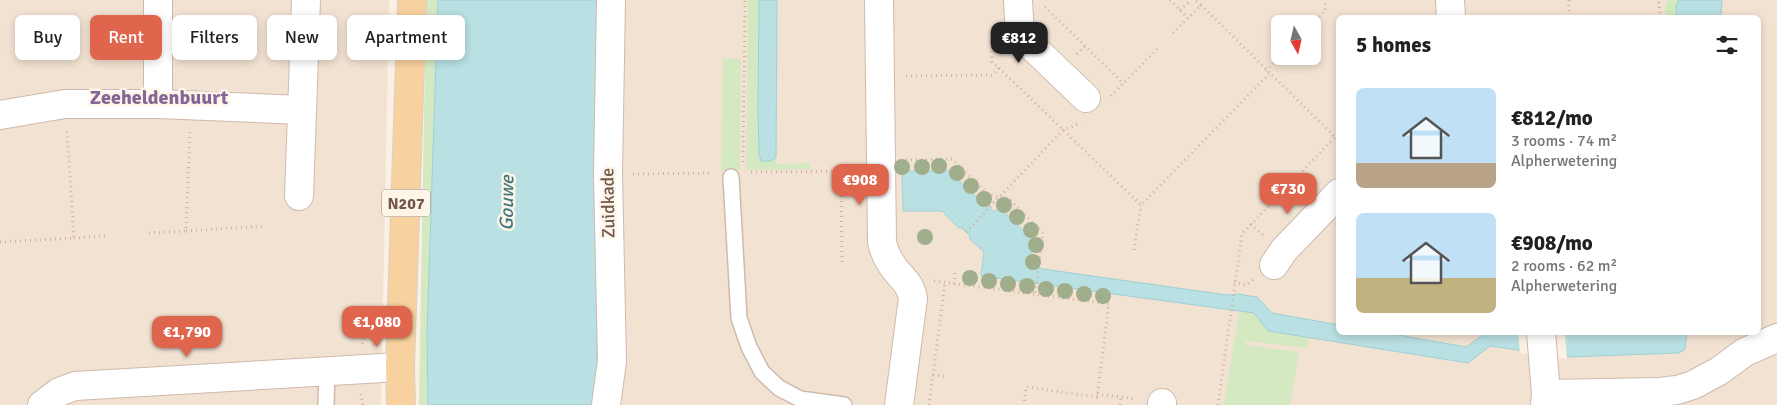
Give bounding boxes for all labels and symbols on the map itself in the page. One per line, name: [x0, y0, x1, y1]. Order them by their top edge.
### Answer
north arrow: [1271, 15, 1321, 65]
pin: €812: [989, 22, 1049, 64]
district label: Zeeheldenbuurt: [90, 85, 229, 110]
pin: €908: [830, 164, 890, 206]
street label: Zuidkade: [596, 168, 620, 238]
pin: €730: [1258, 172, 1318, 215]
water label: Gouwe: [495, 174, 520, 231]
road number: N207: [382, 190, 430, 217]
pin: €1,080: [336, 306, 418, 348]
pin: €1,790: [146, 316, 228, 358]

